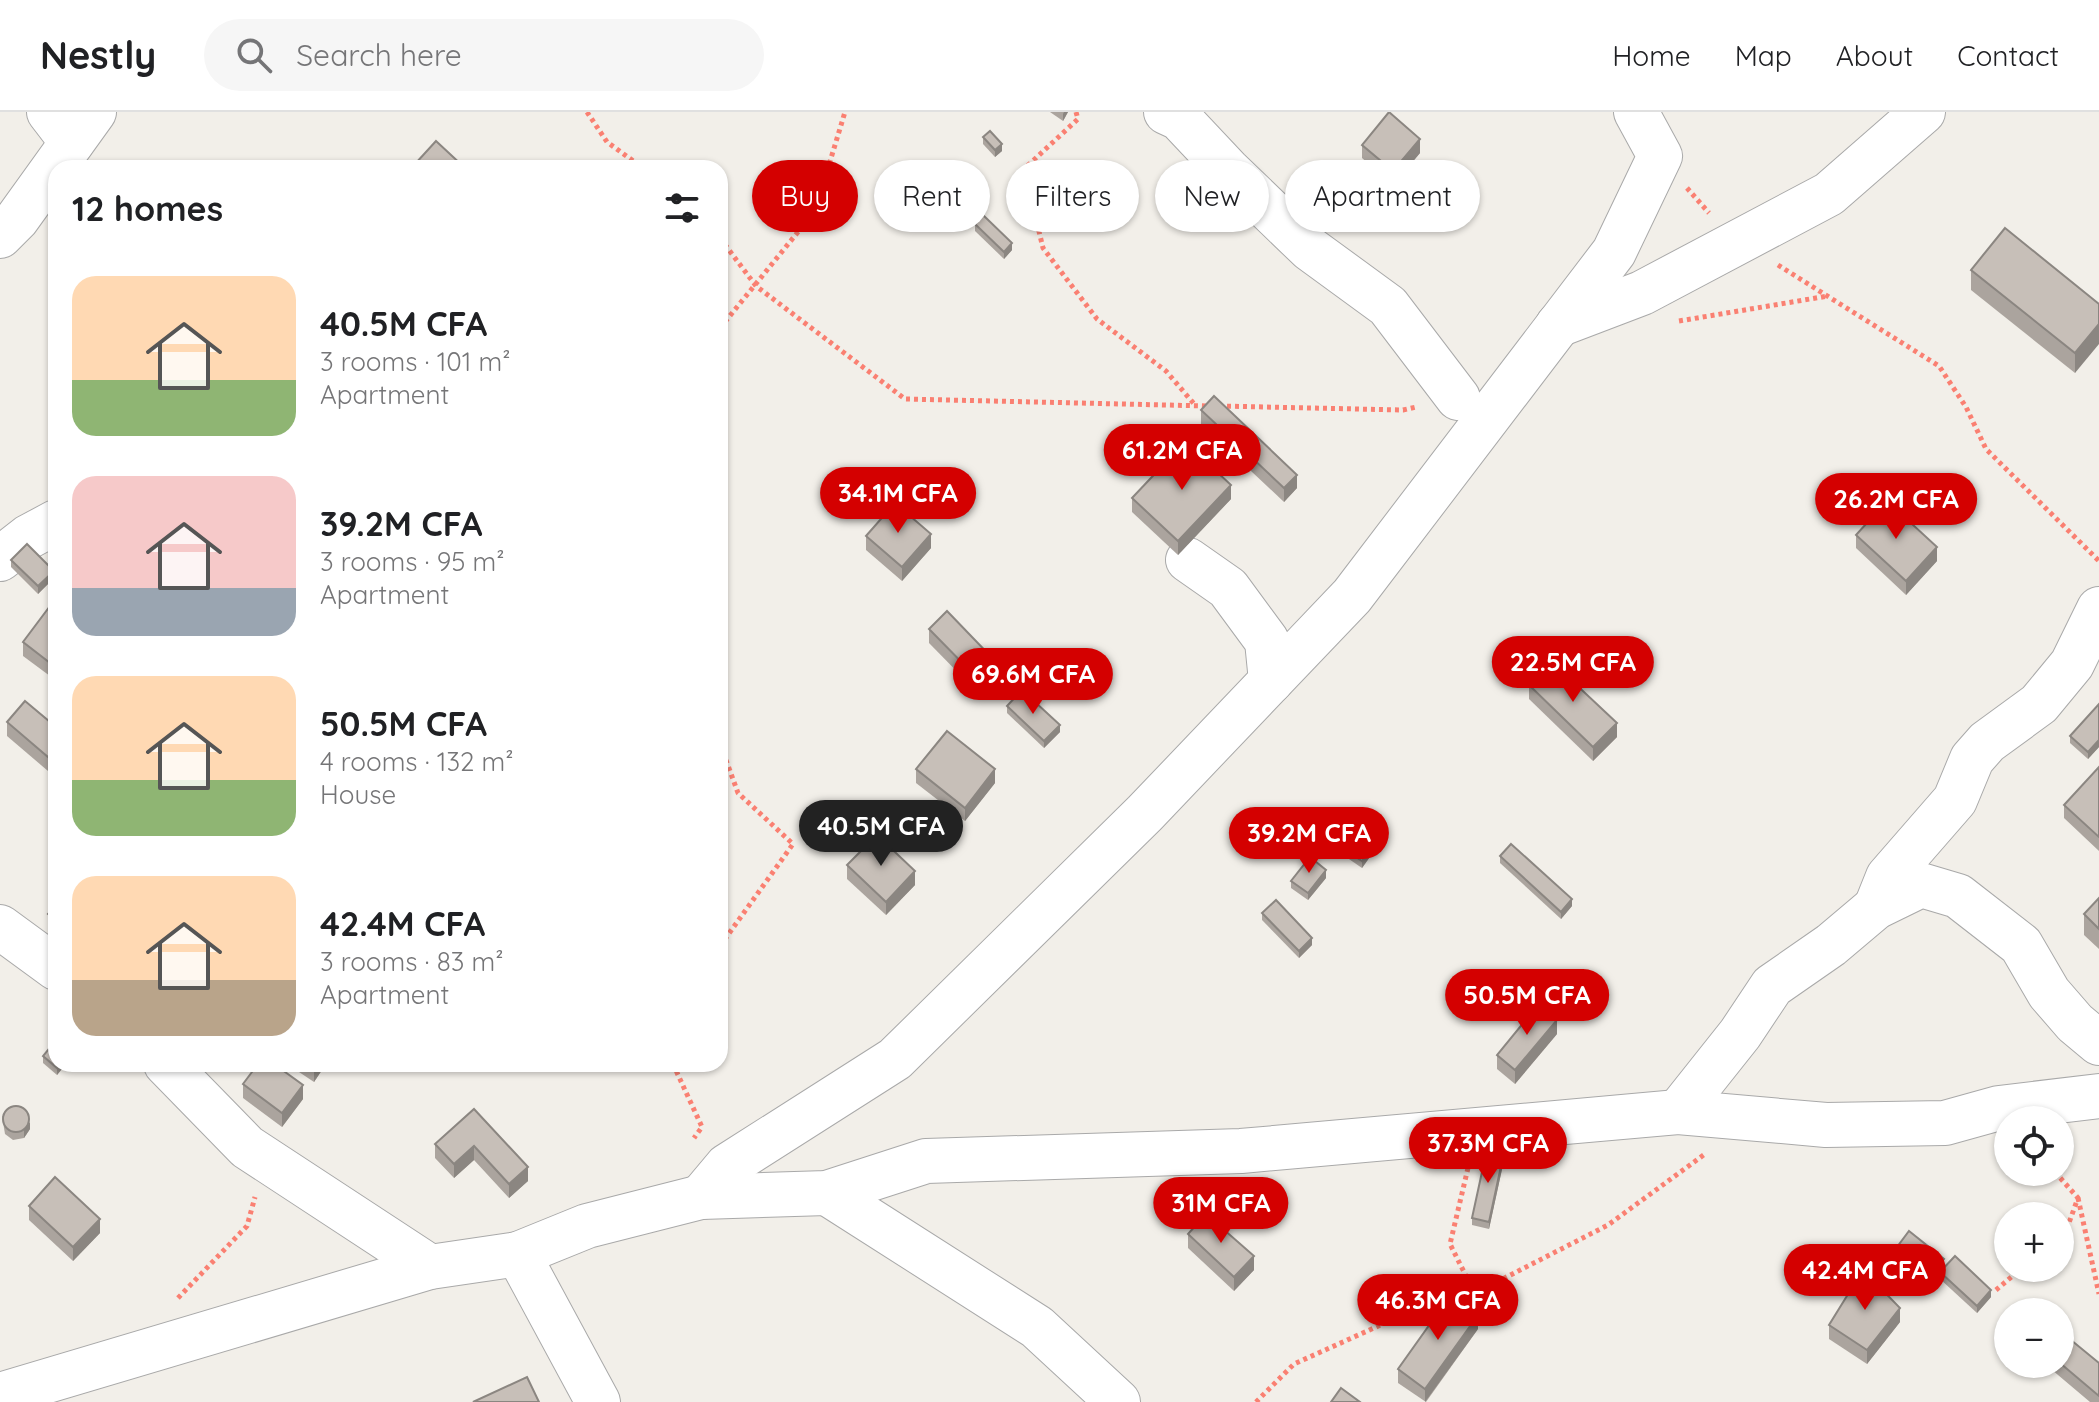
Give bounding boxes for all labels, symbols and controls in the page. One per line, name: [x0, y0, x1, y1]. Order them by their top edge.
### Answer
search box: [204, 19, 764, 91]
text: Nestly: [40, 31, 156, 79]
icon: search: [232, 33, 276, 77]
text: Search here: [296, 36, 462, 74]
text: Home: [1612, 38, 1691, 73]
text: Map: [1735, 38, 1792, 73]
text: About: [1836, 38, 1913, 73]
text: Contact: [1957, 38, 2059, 73]
chip: Buy: [752, 160, 858, 232]
chip: Rent: [874, 160, 990, 232]
chip: Filters: [1006, 160, 1139, 232]
chip: New: [1155, 160, 1269, 232]
chip: Apartment: [1285, 160, 1480, 232]
icon: filters: [660, 186, 704, 230]
text: 12 homes: [72, 187, 223, 230]
text: 40.5M CFA: [320, 302, 487, 345]
icon: home: [136, 308, 232, 404]
text: 3 rooms · 101 m²: [320, 345, 511, 378]
text: Apartment: [320, 378, 449, 411]
pin: 61.2M CFA: [1090, 424, 1274, 492]
text: 61.2M CFA: [1122, 433, 1242, 466]
pin: 34.1M CFA: [806, 467, 990, 535]
pin: 26.2M CFA: [1804, 473, 1988, 541]
text: 34.1M CFA: [838, 476, 958, 509]
text: 26.2M CFA: [1833, 482, 1959, 515]
text: 39.2M CFA: [320, 502, 482, 545]
icon: home: [136, 508, 232, 604]
text: 3 rooms · 95 m²: [320, 545, 504, 578]
text: Apartment: [320, 578, 449, 611]
pin: 22.5M CFA: [1481, 636, 1665, 704]
text: 22.5M CFA: [1510, 645, 1636, 678]
pin: 69.6M CFA: [941, 648, 1125, 716]
text: 69.6M CFA: [971, 657, 1095, 690]
text: 50.5M CFA: [320, 702, 487, 745]
icon: home: [136, 708, 232, 804]
text: 4 rooms · 132 m²: [320, 745, 514, 778]
text: House: [320, 778, 396, 811]
pin: 40.5M CFA: [789, 800, 973, 868]
pin: 39.2M CFA: [1217, 807, 1401, 875]
text: 40.5M CFA: [817, 809, 945, 842]
text: 39.2M CFA: [1247, 816, 1371, 849]
text: 42.4M CFA: [320, 902, 485, 945]
icon: home: [136, 908, 232, 1004]
text: 3 rooms · 83 m²: [320, 945, 503, 978]
pin: 50.5M CFA: [1435, 969, 1619, 1037]
text: Apartment: [320, 978, 449, 1011]
text: 50.5M CFA: [1463, 978, 1591, 1011]
map controls: [1994, 1106, 2074, 1378]
button: locate: [1994, 1106, 2074, 1186]
pin: 37.3M CFA: [1396, 1117, 1580, 1185]
text: 37.3M CFA: [1427, 1126, 1549, 1159]
pin: 31M CFA: [1147, 1177, 1295, 1245]
text: 31M CFA: [1171, 1186, 1271, 1219]
button: +: [1994, 1202, 2074, 1282]
pin: 42.4M CFA: [1773, 1244, 1957, 1312]
text: 42.4M CFA: [1802, 1253, 1928, 1286]
pin: 46.3M CFA: [1346, 1274, 1530, 1342]
text: 46.3M CFA: [1375, 1283, 1501, 1316]
button: −: [1994, 1298, 2074, 1378]

